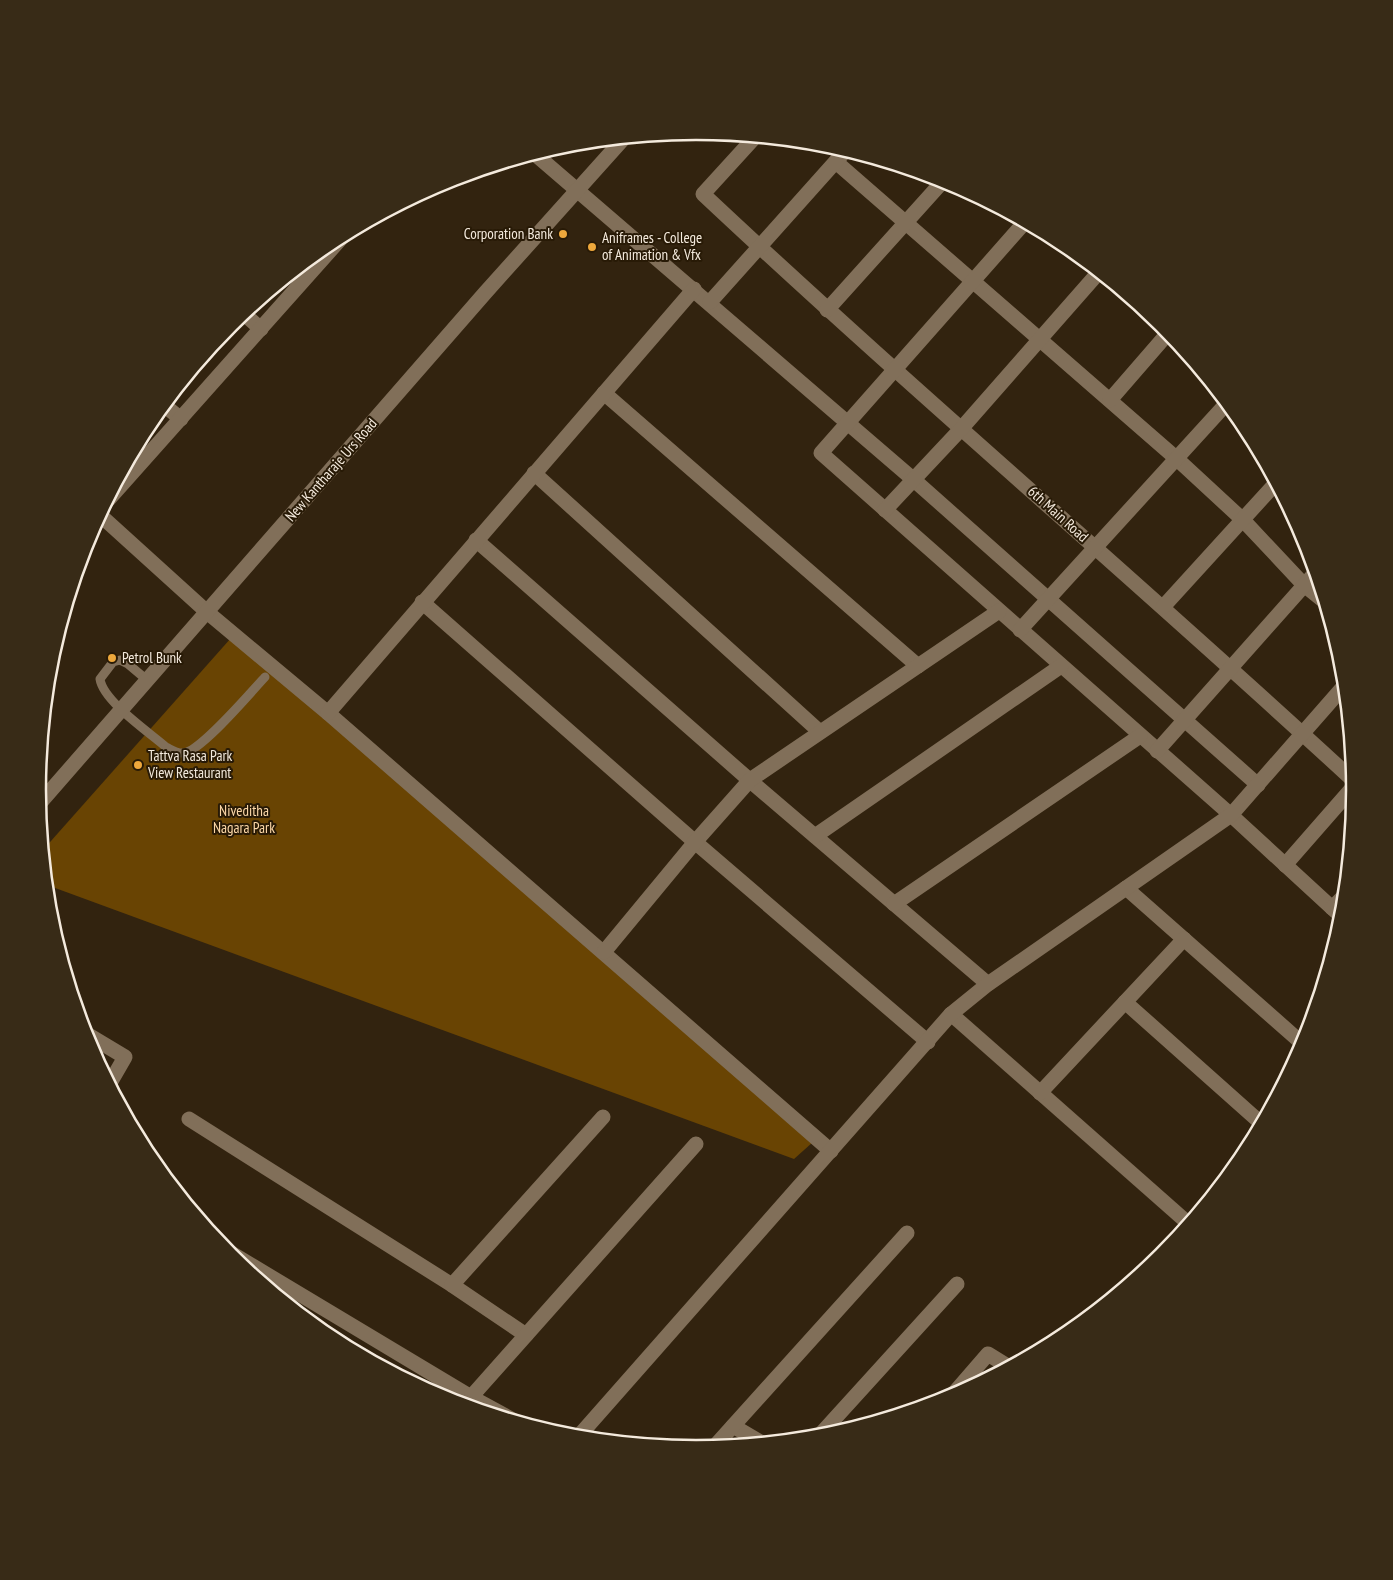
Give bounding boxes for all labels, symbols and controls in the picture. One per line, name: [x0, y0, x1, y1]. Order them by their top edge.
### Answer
place label: Corporation Bank: [464, 224, 553, 243]
marker: Corporation Bank: [557, 228, 569, 240]
place label: Aniframes - College of Animation & Vfx: [602, 228, 702, 264]
marker: Aniframes - College of Animation & Vfx: [586, 241, 598, 253]
street label: New Kantharaje Urs Road: [281, 414, 381, 525]
street label: 6th Main Road: [1024, 482, 1092, 546]
place label: Petrol Bunk: [122, 648, 182, 667]
marker: Petrol Bunk: [106, 652, 118, 664]
place label: Tattva Rasa Park View Restaurant: [147, 746, 233, 782]
marker: Tattva Rasa Park View Restaurant: [132, 759, 144, 771]
park label: Niveditha Nagara Park: [213, 801, 275, 837]

